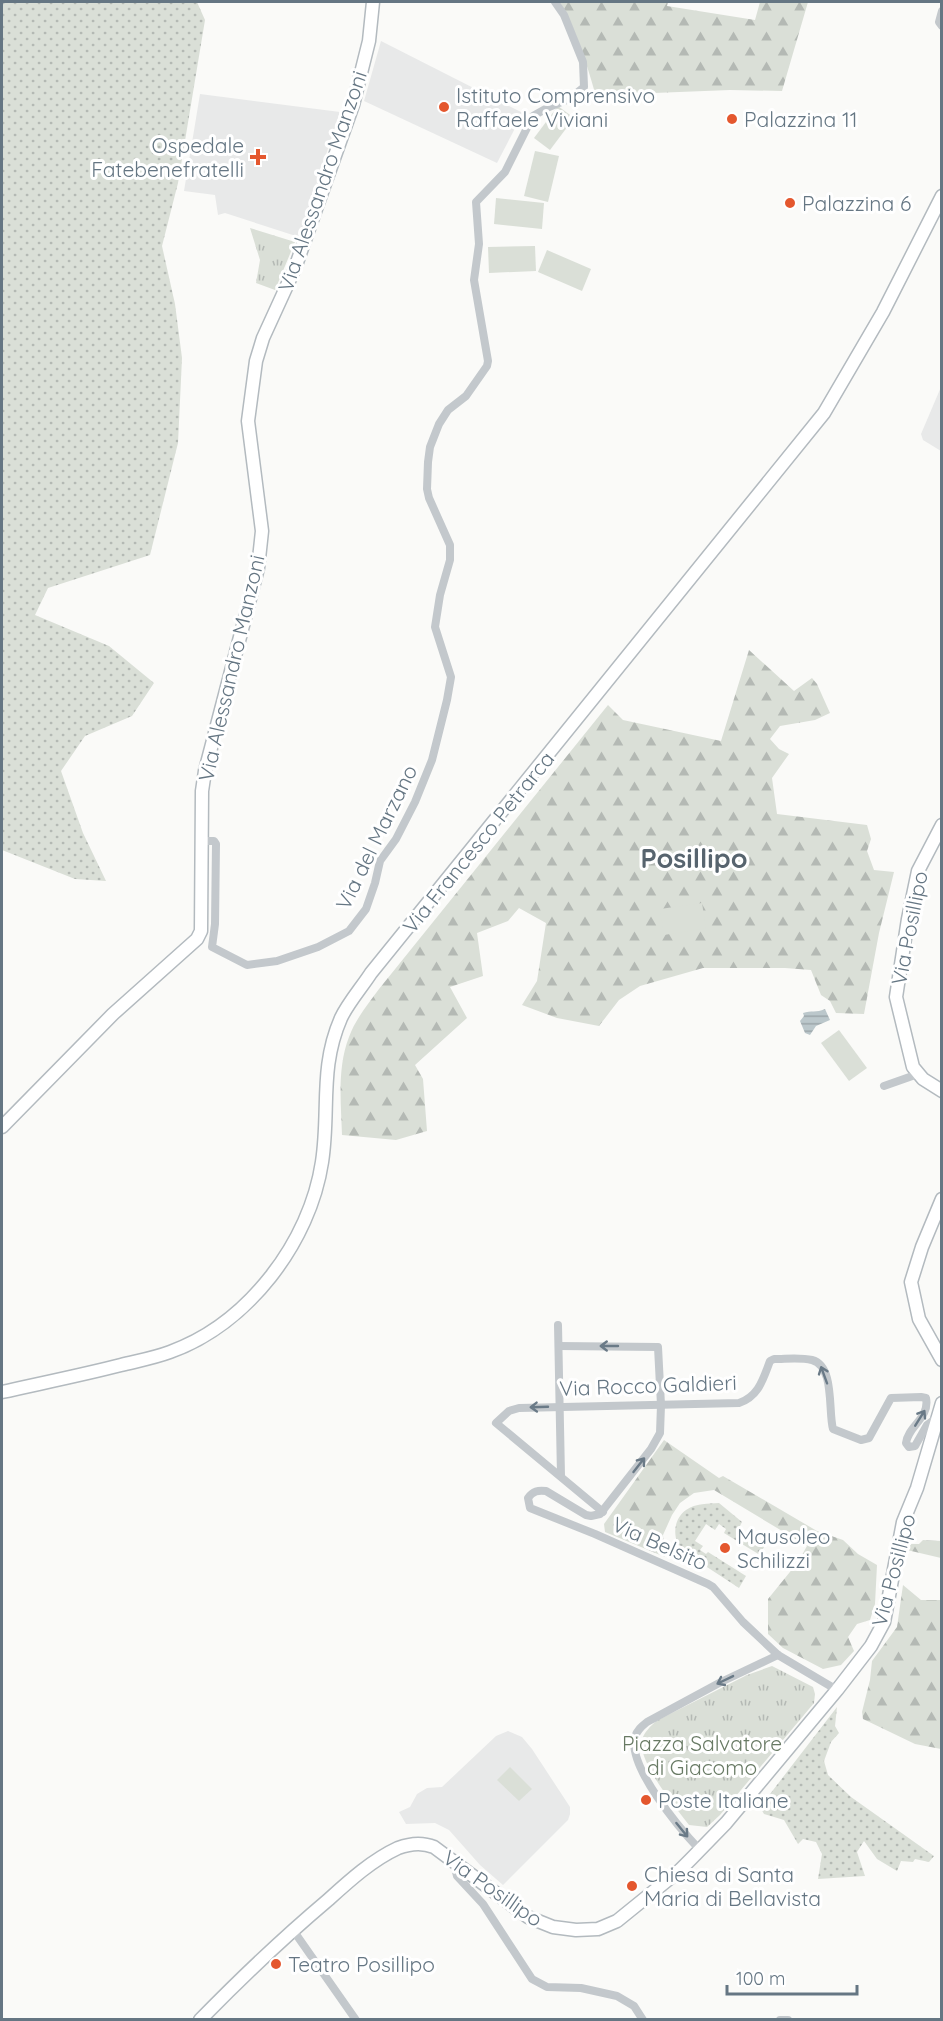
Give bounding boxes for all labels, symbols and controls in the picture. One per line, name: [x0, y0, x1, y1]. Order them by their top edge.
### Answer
street label: Via Alessandro Manzoni: [272, 67, 372, 295]
place label: Istituto Comprensivo Raffaele Viviani: [456, 82, 655, 132]
marker: Istituto Comprensivo Raffaele Viviani: [437, 100, 451, 114]
place label: Palazzina 11: [744, 106, 857, 132]
marker: Palazzina 11: [725, 112, 739, 126]
place label: Ospedale Fatebenefratelli: [91, 132, 244, 182]
marker: Ospedale Fatebenefratelli: [249, 148, 267, 166]
place label: Palazzina 6: [802, 190, 911, 216]
marker: Palazzina 6: [783, 196, 797, 210]
street label: Via Alessandro Manzoni: [192, 552, 270, 784]
street label: Via Francesco Petrarca: [397, 746, 559, 938]
street label: Via del Marzano: [330, 760, 422, 914]
district label: Posillipo: [640, 841, 748, 875]
street label: Via Posillipo: [885, 869, 933, 987]
one-way arrow: [599, 1340, 619, 1352]
one-way arrow: [818, 1366, 829, 1385]
street label: Via Rocco Galdieri: [559, 1369, 737, 1401]
one-way arrow: [530, 1402, 550, 1413]
one-way arrow: [914, 1409, 927, 1426]
one-way arrow: [632, 1458, 645, 1474]
street label: Via Belsito: [608, 1511, 712, 1575]
street label: Via Posillipo: [865, 1511, 921, 1629]
place label: Mausoleo Schilizzi: [737, 1523, 831, 1573]
marker: Mausoleo Schilizzi: [718, 1541, 732, 1555]
one-way arrow: [717, 1675, 735, 1687]
park label: Piazza Salvatore di Giacomo: [622, 1730, 782, 1780]
place label: Poste Italiane: [658, 1787, 789, 1813]
marker: Poste Italiane: [639, 1793, 653, 1807]
one-way arrow: [676, 1822, 689, 1838]
street label: Via Posillipo: [438, 1844, 548, 1932]
place label: Chiesa di Santa Maria di Bellavista: [644, 1861, 821, 1911]
marker: Chiesa di Santa Maria di Bellavista: [625, 1879, 639, 1893]
place label: Teatro Posillipo: [288, 1951, 435, 1977]
marker: Teatro Posillipo: [269, 1957, 283, 1971]
scale bar: [727, 1958, 858, 1996]
text: 100 m: [736, 1967, 785, 1990]

